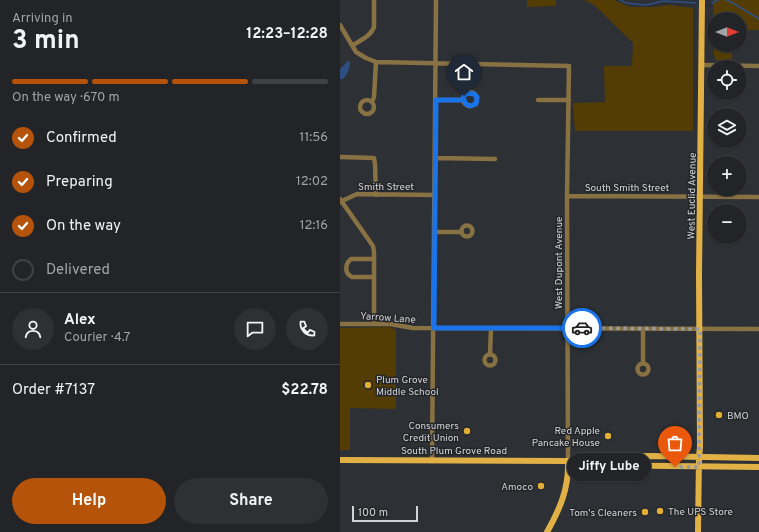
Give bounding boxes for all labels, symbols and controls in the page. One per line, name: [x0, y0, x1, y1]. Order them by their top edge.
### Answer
text: Arriving in: [12, 11, 73, 27]
north arrow: [707, 12, 747, 52]
map controls: [707, 12, 747, 244]
text: 3 min: [12, 25, 80, 58]
text: 12:23–12:28: [246, 25, 328, 44]
pin: [447, 55, 481, 96]
button: locate: [707, 60, 747, 100]
icon: home: [453, 61, 475, 83]
text: On the way · 670 m: [12, 90, 119, 106]
button: layers: [707, 108, 747, 148]
icon: check: [12, 127, 34, 149]
text: Confirmed: [46, 129, 117, 148]
text: 11:56: [300, 130, 328, 146]
street label: West Euclid Avenue: [685, 152, 700, 240]
button: +: [707, 156, 747, 196]
icon: check: [12, 171, 34, 193]
text: Preparing: [46, 173, 113, 192]
text: 12:02: [296, 174, 328, 190]
street label: Smith Street: [358, 181, 414, 194]
street label: South Smith Street: [585, 182, 670, 195]
button: −: [707, 204, 747, 244]
icon: check: [12, 215, 34, 237]
text: On the way: [46, 217, 121, 236]
street label: West Dupont Avenue: [553, 217, 566, 309]
text: 12:16: [300, 218, 328, 234]
text: Delivered: [46, 261, 110, 280]
button: person: [12, 308, 54, 350]
button: chat: [234, 308, 276, 350]
button: phone: [286, 308, 328, 350]
courier: [562, 308, 602, 348]
street label: Yarrow Lane: [360, 310, 416, 327]
text: Alex: [64, 311, 96, 330]
icon: car: [571, 317, 593, 339]
text: Courier · 4.7: [64, 330, 130, 346]
place label: Plum Grove Middle School: [376, 374, 439, 399]
marker: Plum Grove Middle School: [363, 380, 373, 390]
text: Order #7137: [12, 381, 95, 400]
text: $22.78: [281, 381, 328, 400]
marker: BMO: [714, 410, 724, 420]
place label: BMO: [727, 410, 749, 423]
place label: Consumers Credit Union: [403, 420, 459, 445]
place label: Red Apple Pancake House: [532, 425, 600, 450]
marker: Consumers Credit Union: [462, 426, 472, 436]
pin: [658, 426, 692, 467]
marker: Red Apple Pancake House: [603, 431, 613, 441]
icon: bag: [664, 432, 686, 454]
street label: South Plum Grove Road: [401, 445, 507, 458]
callout: Jiffy Lube: [567, 453, 651, 481]
text: Jiffy Lube: [578, 459, 640, 475]
button: Help: [12, 478, 166, 524]
button: Share: [174, 478, 328, 524]
place label: Amoco: [501, 481, 533, 494]
marker: Amoco: [536, 481, 546, 491]
scale bar: [352, 504, 418, 523]
text: 100 m: [358, 506, 388, 520]
marker: The UPS Store: [655, 506, 665, 516]
place label: The UPS Store: [668, 506, 733, 519]
place label: Tom's Cleaners: [569, 507, 637, 520]
marker: Tom's Cleaners: [640, 507, 650, 517]

